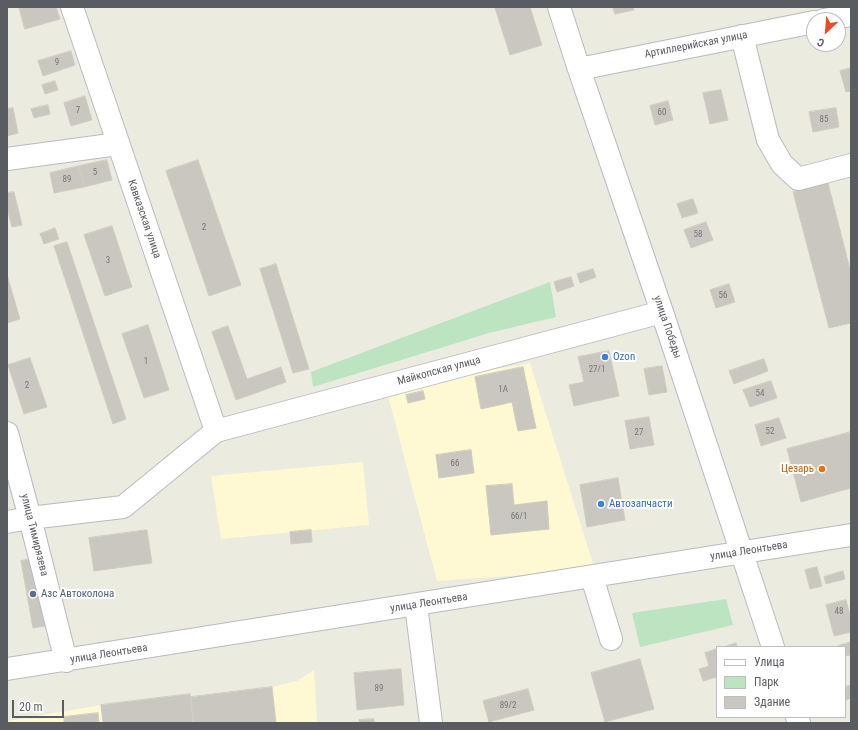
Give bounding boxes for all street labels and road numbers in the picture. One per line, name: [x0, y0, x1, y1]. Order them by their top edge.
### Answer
street label: Артиллерийская улица: [643, 29, 749, 61]
street label: Кавказская улица: [124, 178, 164, 260]
street label: улица Победы: [650, 294, 684, 360]
street label: Майкопская улица: [396, 354, 482, 388]
street label: улица Тимирязева: [17, 493, 51, 577]
street label: улица Леонтьева: [709, 538, 789, 564]
street label: улица Леонтьева: [389, 590, 469, 616]
street label: улица Леонтьева: [69, 641, 149, 667]

